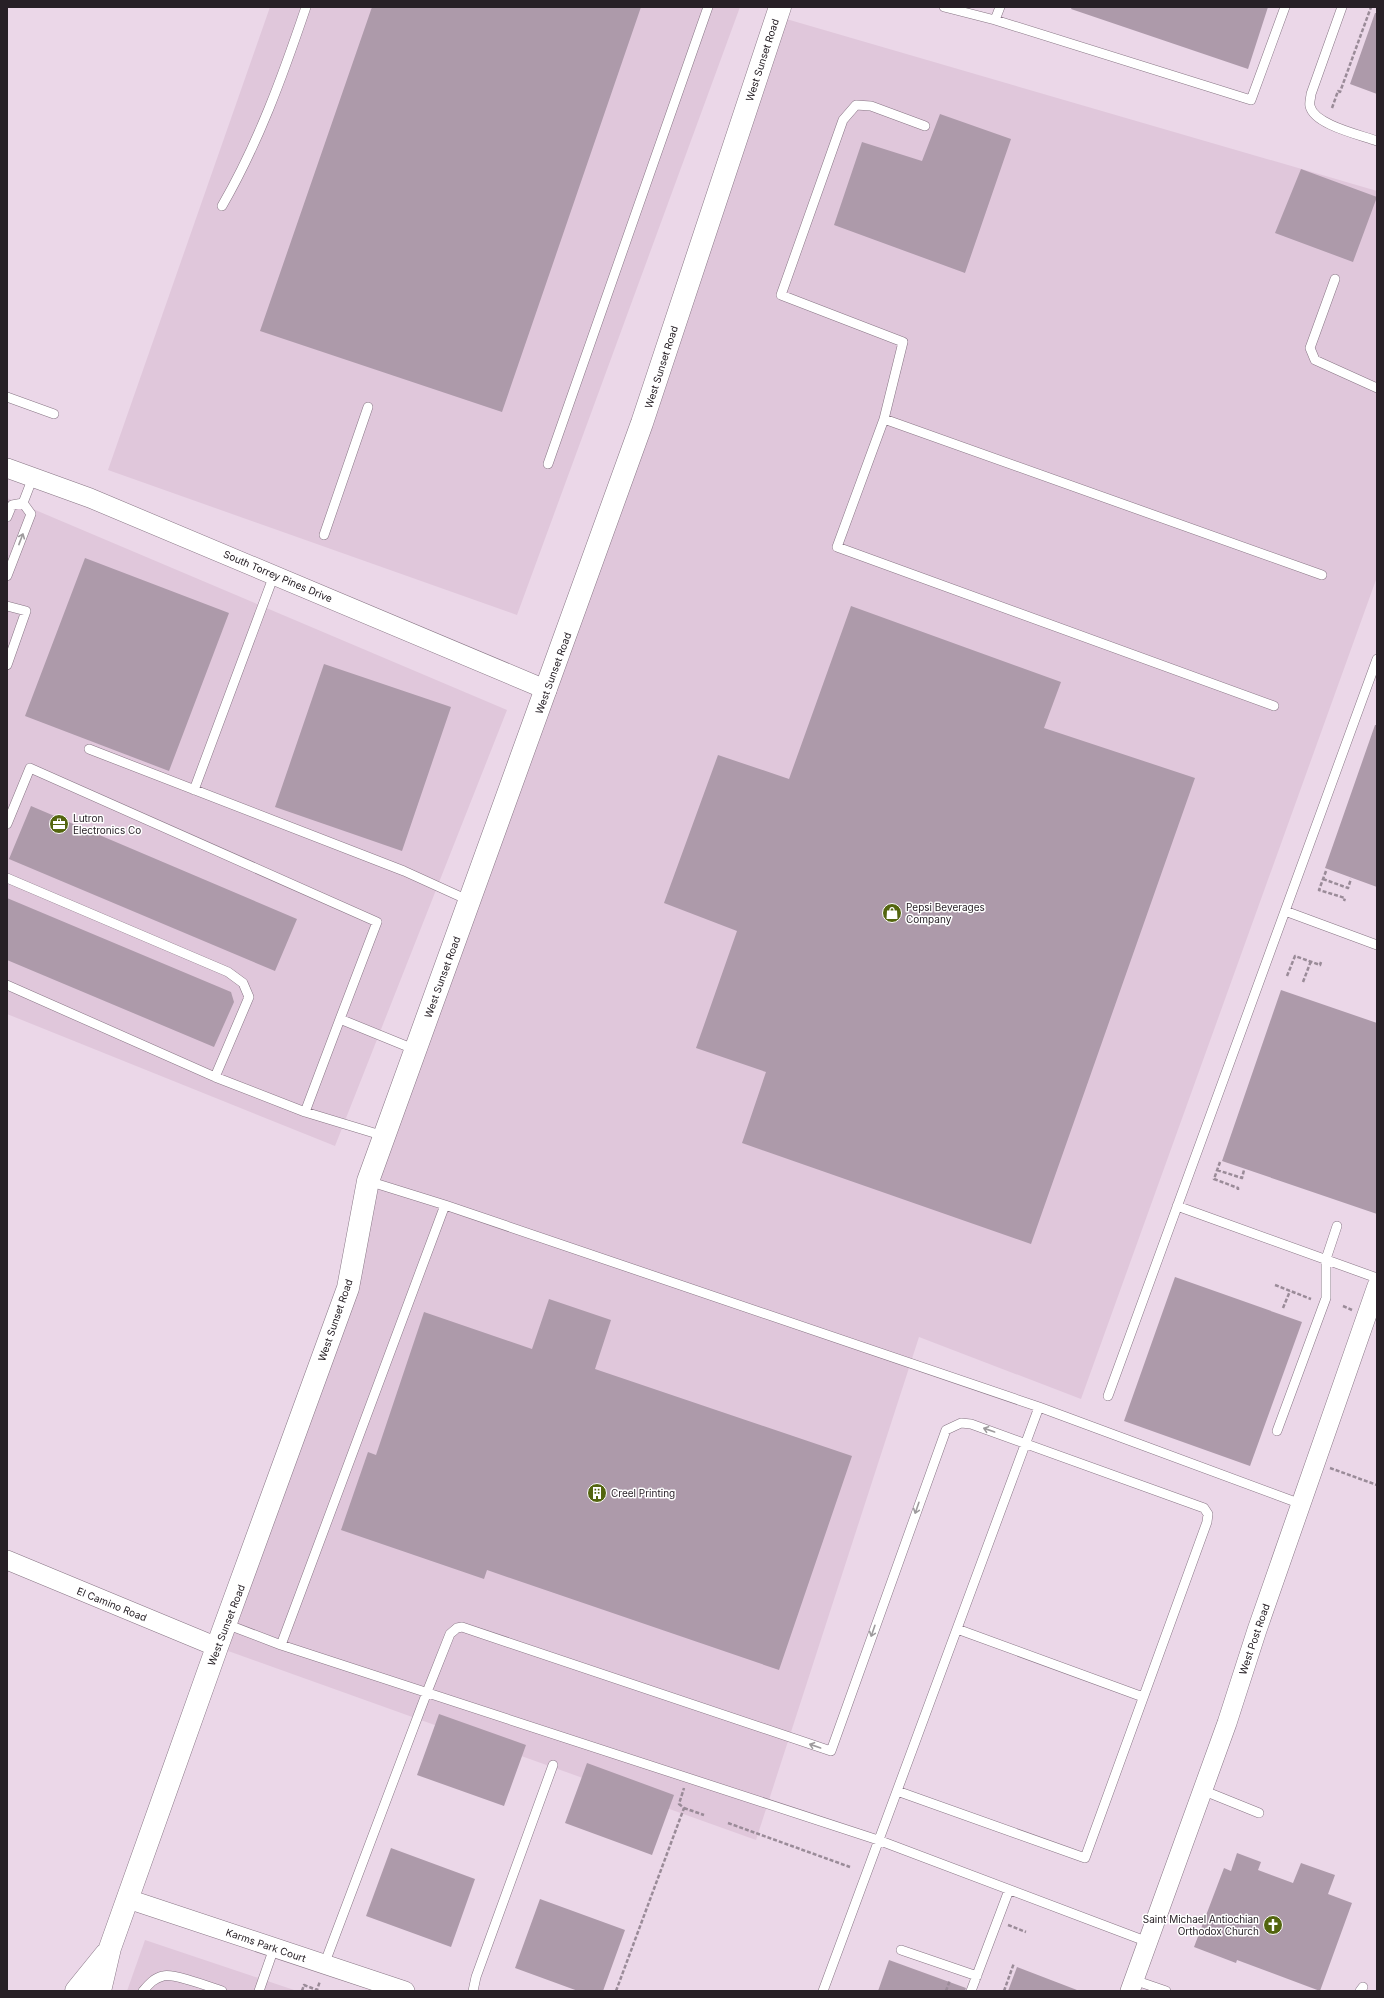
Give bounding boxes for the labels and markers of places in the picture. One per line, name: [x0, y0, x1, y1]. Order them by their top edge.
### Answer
place label: Lutron Electronics Co: [73, 812, 141, 836]
office icon: Lutron Electronics Co: [48, 813, 70, 835]
place label: Pepsi Beverages Company: [906, 901, 985, 925]
shop icon: Pepsi Beverages Company: [881, 902, 903, 924]
building icon: Creel Printing: [586, 1482, 608, 1504]
place label: Creel Printing: [611, 1487, 675, 1499]
place label: Saint Michael Antiochian Orthodox Church: [1143, 1913, 1259, 1937]
church icon: Saint Michael Antiochian Orthodox Church: [1262, 1914, 1284, 1936]

